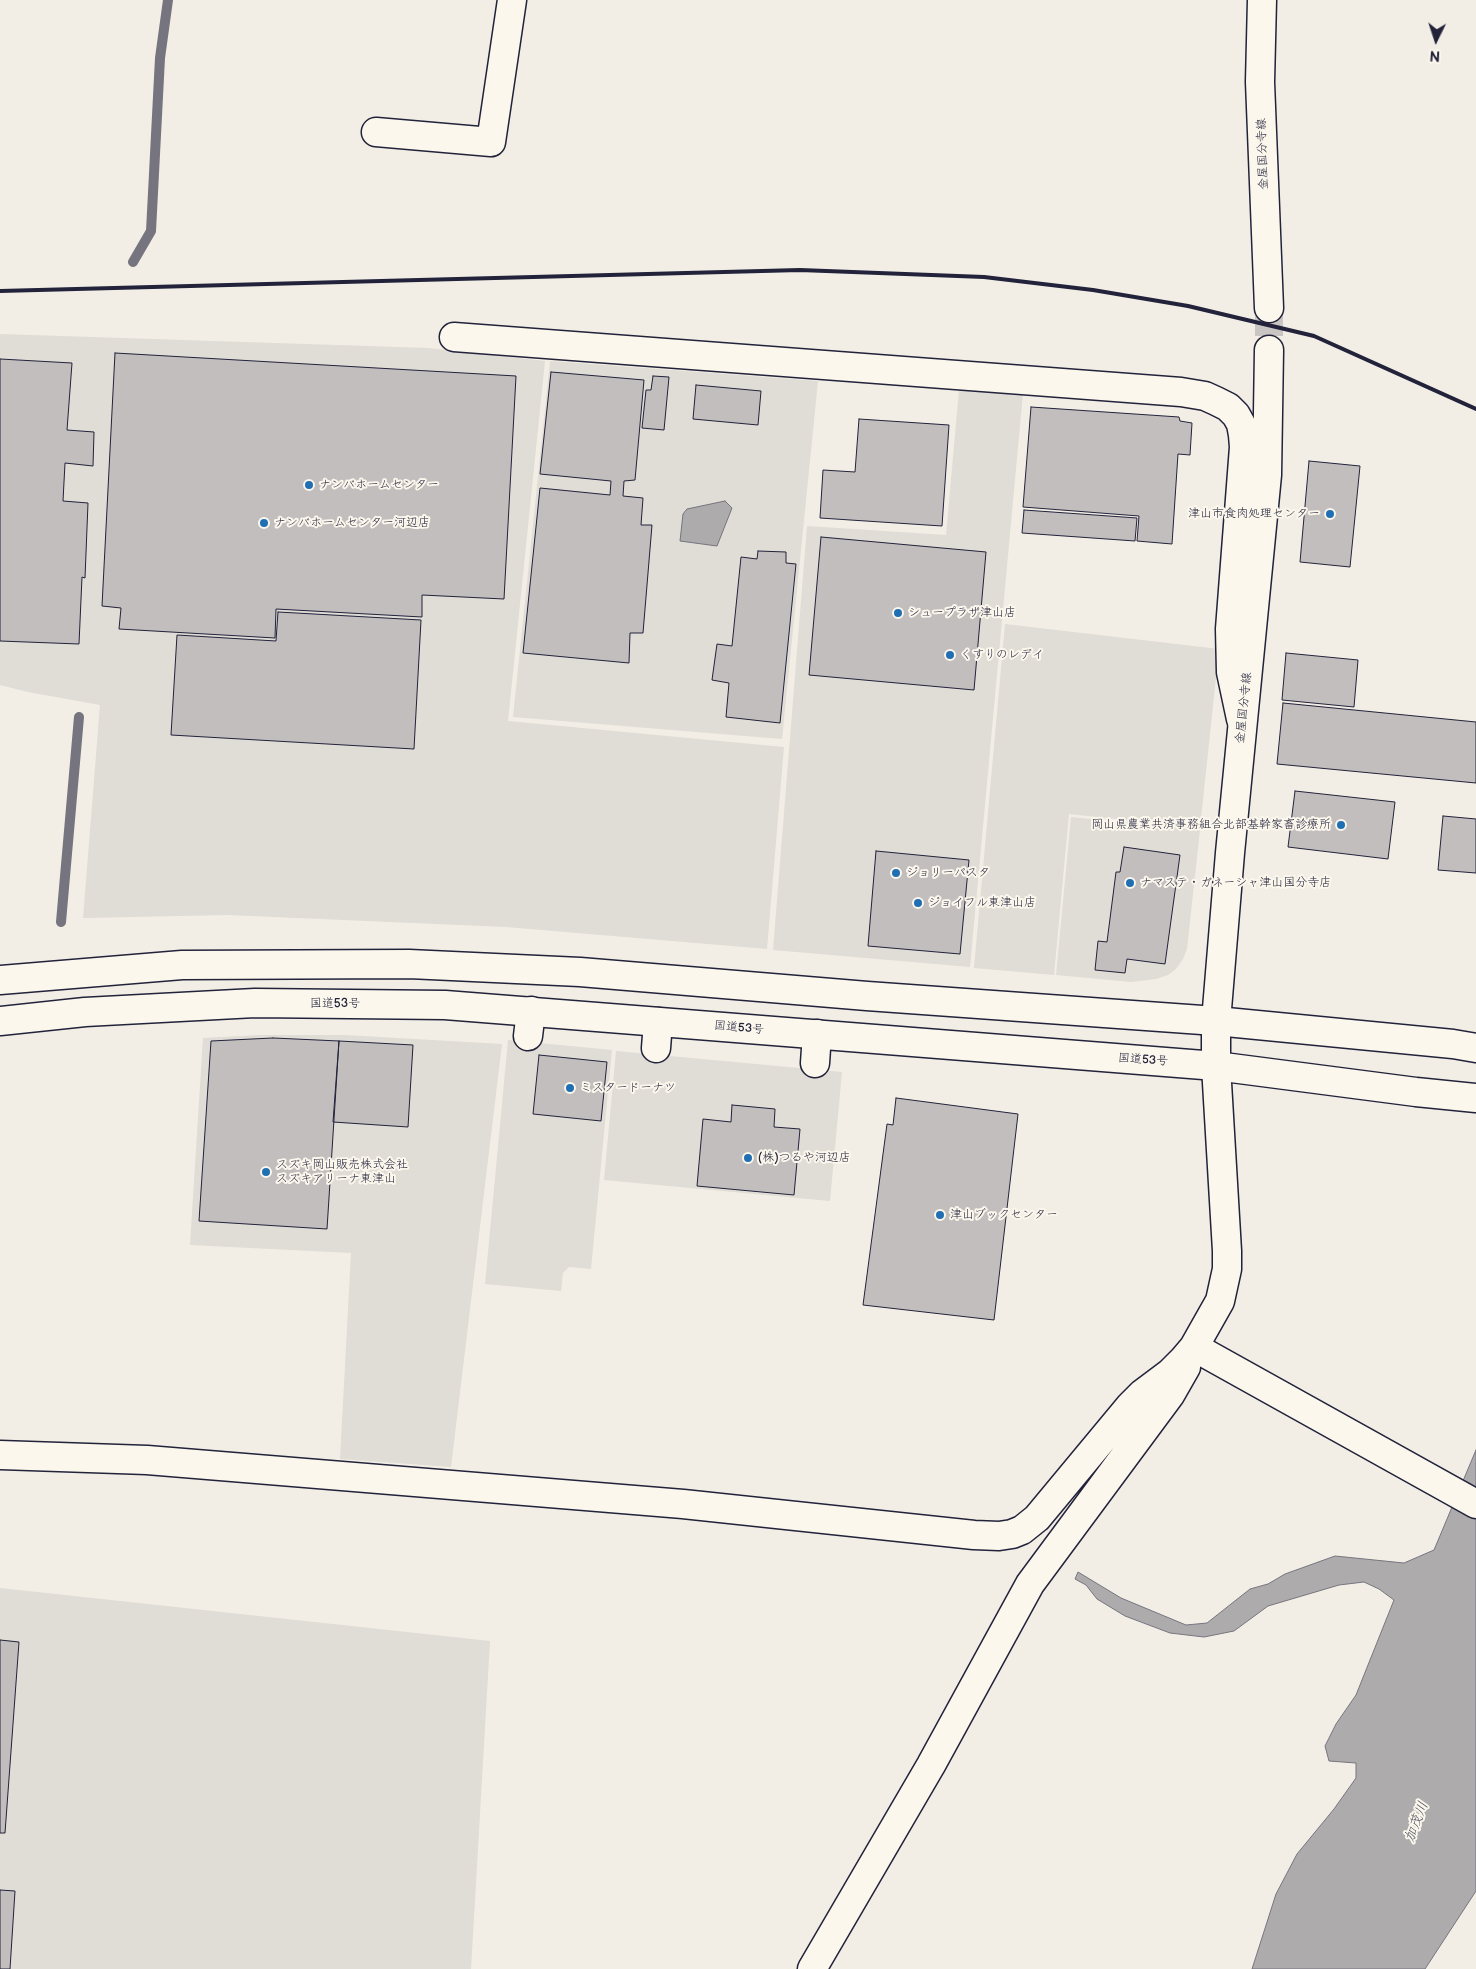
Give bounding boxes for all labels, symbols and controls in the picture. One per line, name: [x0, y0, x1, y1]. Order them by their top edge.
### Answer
north arrow: [1411, 15, 1461, 65]
text: N: [1429, 47, 1441, 64]
street label: 金屋国分寺線: [1255, 118, 1271, 190]
place label: ナンバホームセンター: [319, 478, 439, 492]
marker: ナンバホームセンター: [303, 479, 315, 491]
place label: 津山市食肉処理センター: [1188, 507, 1320, 521]
marker: 津山市食肉処理センター: [1324, 508, 1336, 520]
place label: ナンバホームセンター河辺店: [274, 516, 430, 530]
marker: ナンバホームセンター河辺店: [258, 517, 270, 529]
place label: シュープラザ津山店: [908, 606, 1016, 620]
marker: シュープラザ津山店: [892, 607, 904, 619]
place label: くすりのレデイ: [960, 648, 1044, 662]
marker: くすりのレデイ: [944, 649, 956, 661]
street label: 金屋国分寺線: [1233, 671, 1255, 745]
place label: 岡山県農業共済事務組合北部基幹家畜診療所: [1091, 818, 1331, 832]
marker: 岡山県農業共済事務組合北部基幹家畜診療所: [1335, 819, 1347, 831]
place label: ジョリーパスタ: [906, 866, 990, 880]
marker: ジョリーパスタ: [890, 867, 902, 879]
place label: ナマステ・ガネーシャ津山国分寺店: [1140, 876, 1331, 890]
marker: ナマステ・ガネーシャ津山国分寺店: [1124, 877, 1136, 889]
place label: ジョイフル東津山店: [928, 896, 1036, 910]
marker: ジョイフル東津山店: [912, 897, 924, 909]
street label: 国道53号: [310, 997, 360, 1011]
street label: 国道53号: [713, 1019, 765, 1037]
street label: 国道53号: [1117, 1051, 1169, 1069]
place label: ミスタードーナツ: [580, 1081, 676, 1095]
marker: ミスタードーナツ: [564, 1082, 576, 1094]
place label: (株)つるや河辺店: [758, 1151, 851, 1165]
marker: (株)つるや河辺店: [742, 1152, 754, 1164]
place label: スズキ岡山販売株式会社 スズキアリーナ東津山: [276, 1158, 408, 1186]
marker: スズキ岡山販売株式会社 スズキアリーナ東津山: [260, 1166, 272, 1178]
place label: 津山ブックセンター: [950, 1208, 1058, 1222]
marker: 津山ブックセンター: [934, 1209, 946, 1221]
water label: 加茂川: [1402, 1799, 1432, 1845]

